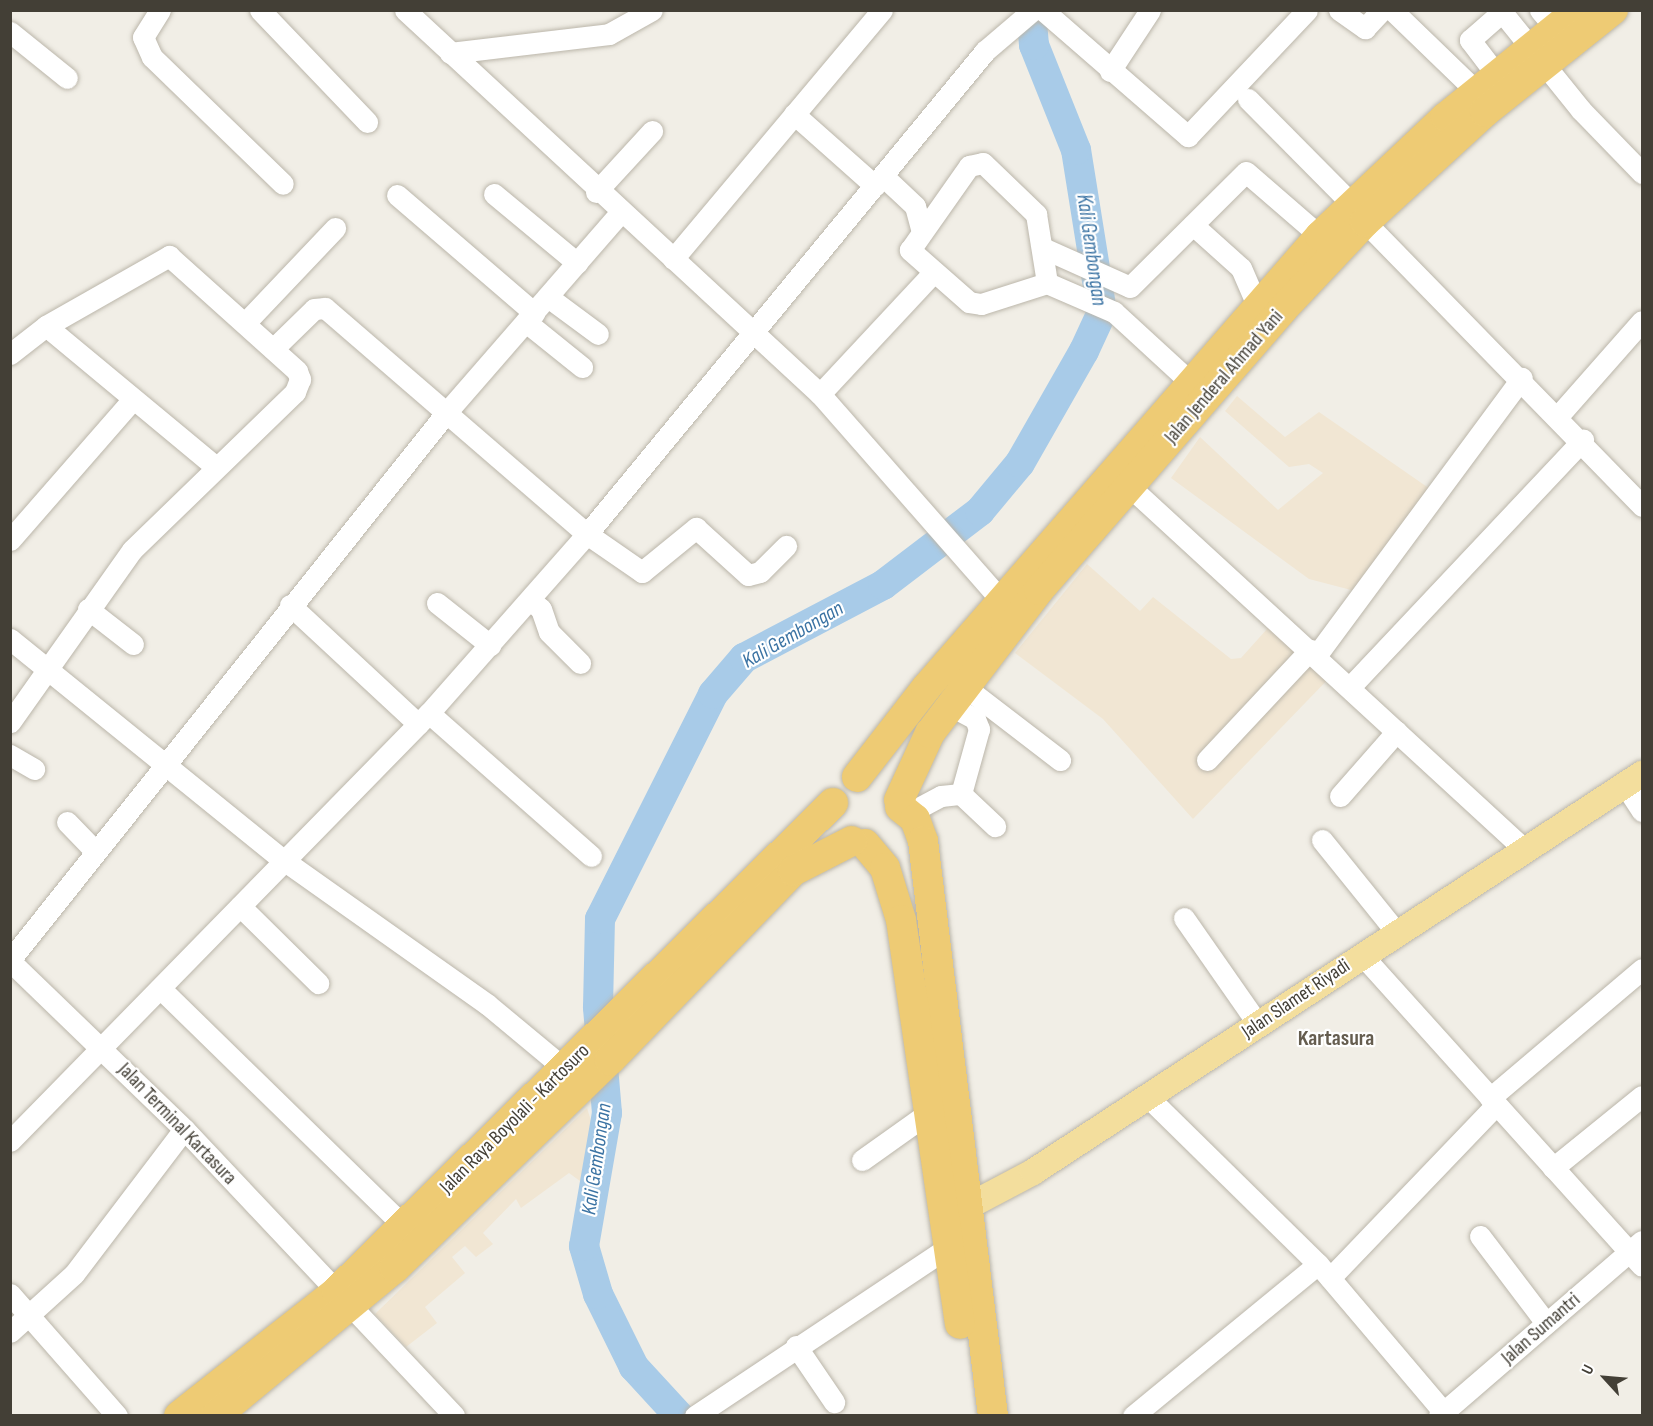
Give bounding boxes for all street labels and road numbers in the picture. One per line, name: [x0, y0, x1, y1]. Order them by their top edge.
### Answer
street label: Jalan Jenderal Ahmad Yani: [1160, 305, 1288, 449]
street label: Jalan Slamet Riyadi: [1237, 954, 1355, 1044]
street label: Jalan Raya Boyolali - Kartosuro: [435, 1039, 595, 1199]
street label: Jalan Terminal Kartasura: [113, 1058, 241, 1190]
street label: Jalan Sumantri: [1497, 1288, 1585, 1370]

